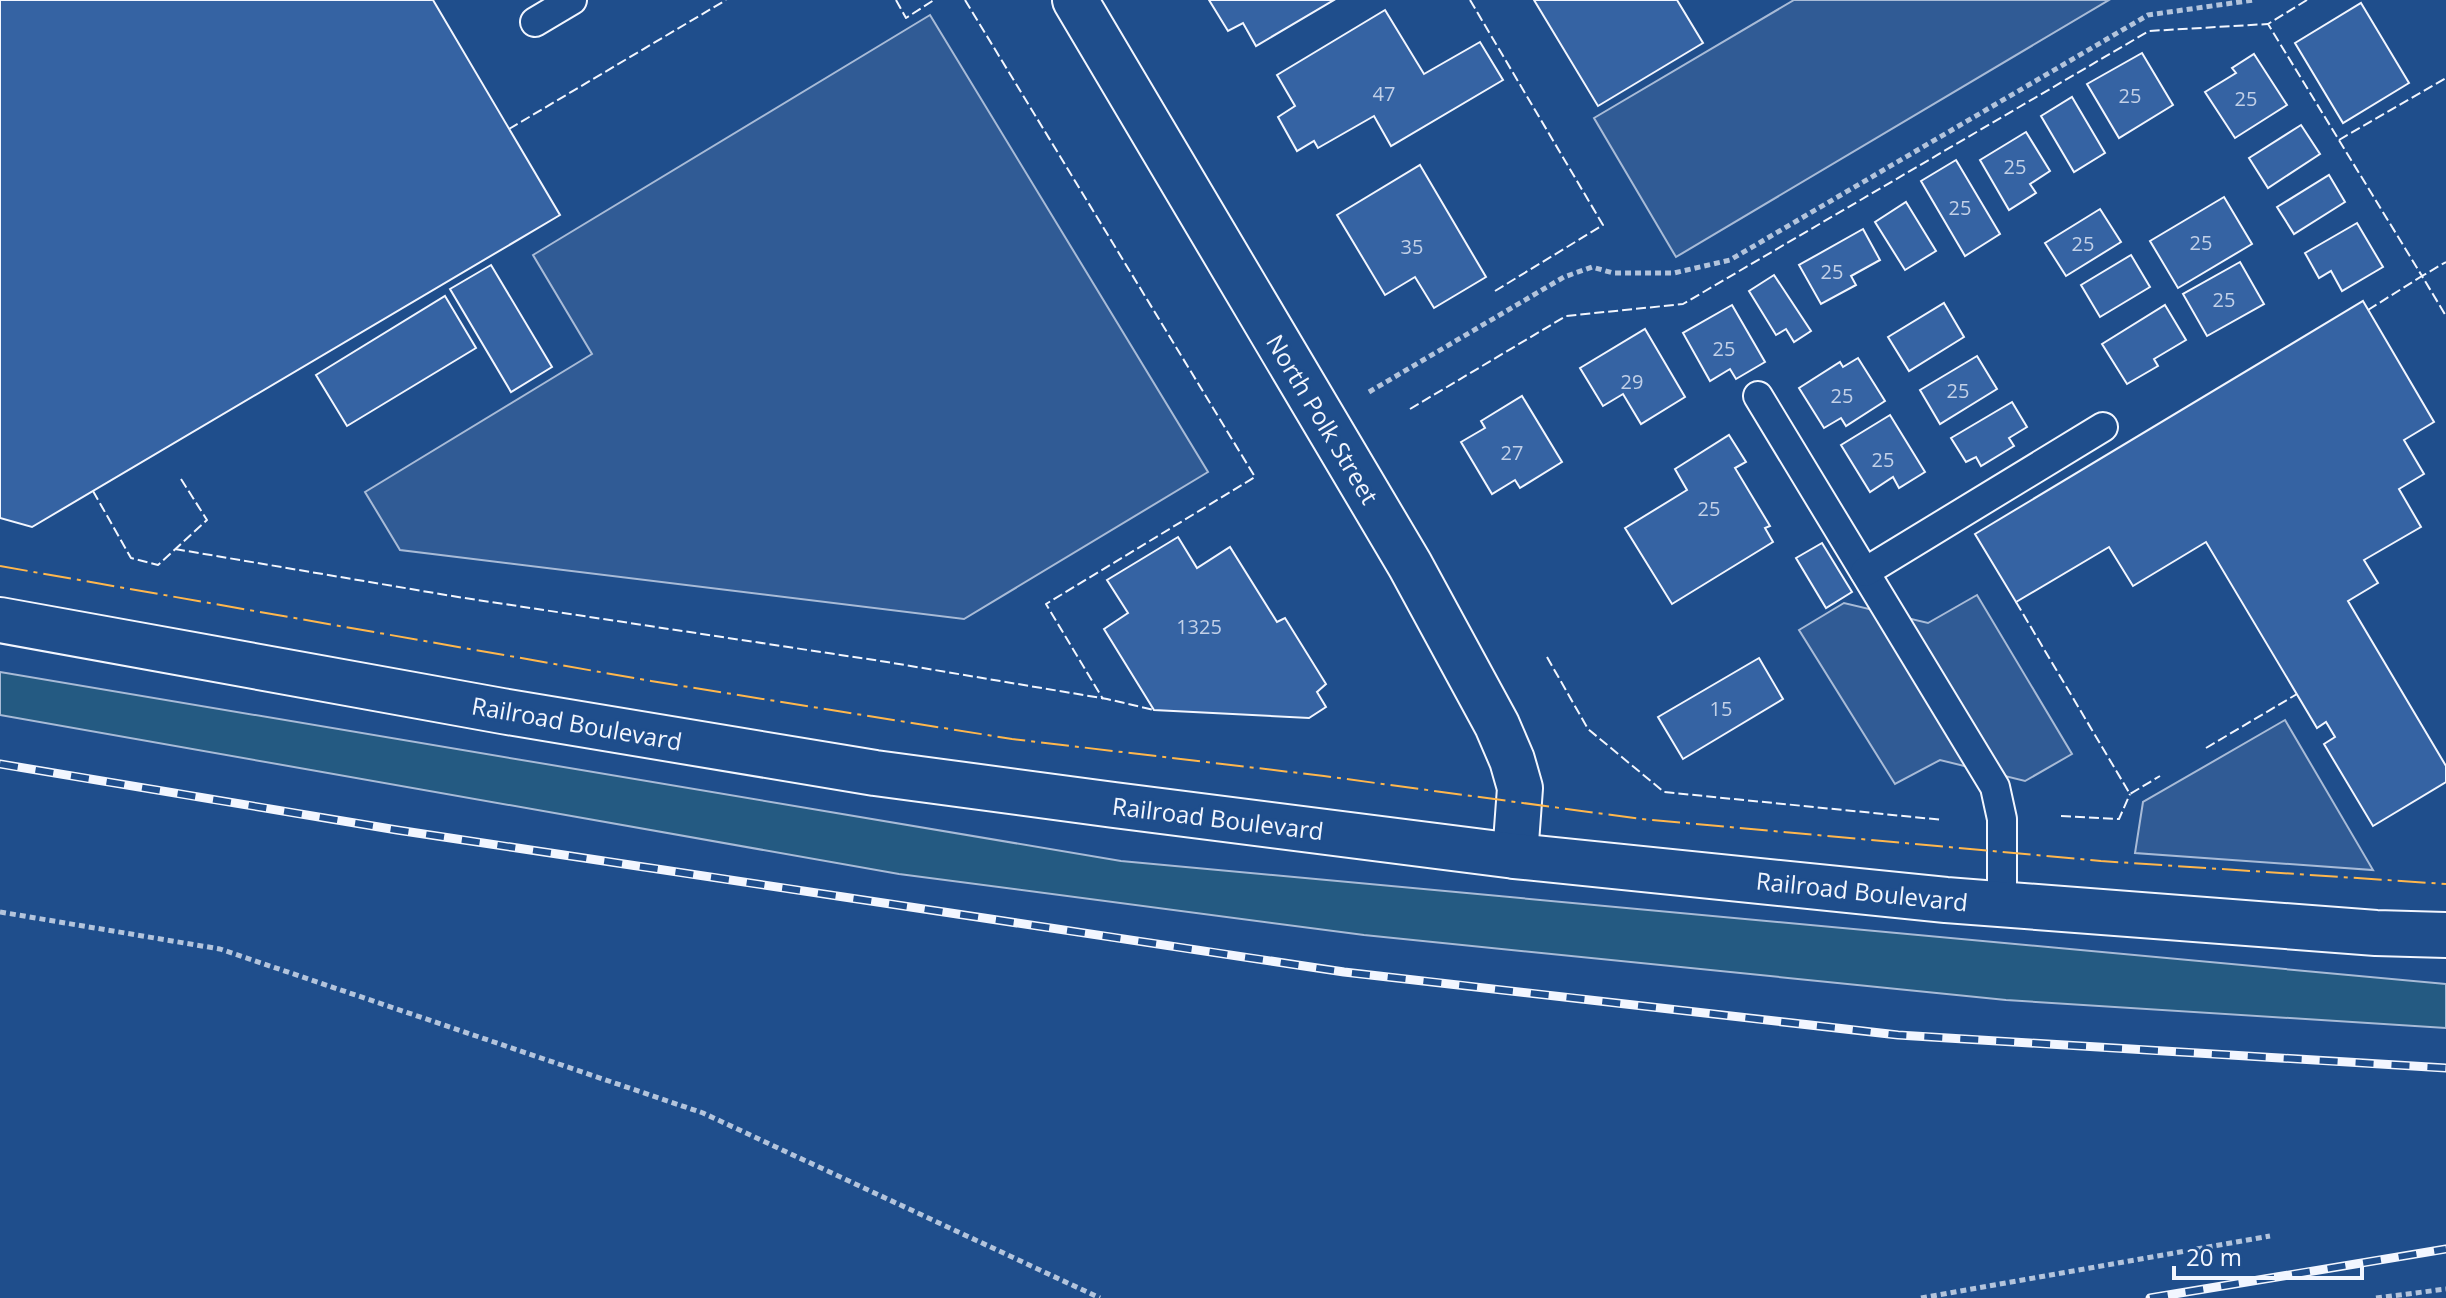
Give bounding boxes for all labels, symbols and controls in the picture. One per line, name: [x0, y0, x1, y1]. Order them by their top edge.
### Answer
house number: 47: [1373, 80, 1395, 107]
house number: 25: [2119, 82, 2141, 109]
house number: 25: [2235, 85, 2257, 112]
house number: 25: [2004, 153, 2026, 180]
house number: 25: [1949, 194, 1971, 221]
house number: 25: [2190, 229, 2212, 256]
house number: 25: [2072, 230, 2094, 257]
house number: 35: [1401, 233, 1423, 260]
house number: 25: [1821, 258, 1843, 285]
house number: 25: [2213, 286, 2235, 313]
street label: North Polk Street: [1259, 328, 1387, 510]
house number: 25: [1713, 335, 1735, 362]
house number: 29: [1621, 368, 1643, 395]
house number: 25: [1947, 377, 1969, 404]
house number: 25: [1831, 382, 1853, 409]
house number: 27: [1501, 439, 1523, 466]
house number: 25: [1872, 446, 1894, 473]
house number: 25: [1698, 495, 1720, 522]
house number: 1325: [1176, 613, 1222, 640]
street label: Railroad Boulevard: [469, 688, 685, 758]
house number: 15: [1710, 695, 1732, 722]
street label: Railroad Boulevard: [1110, 789, 1326, 847]
street label: Railroad Boulevard: [1754, 863, 1970, 919]
scale bar: [2174, 1230, 2362, 1280]
text: 20 m: [2186, 1240, 2242, 1273]

